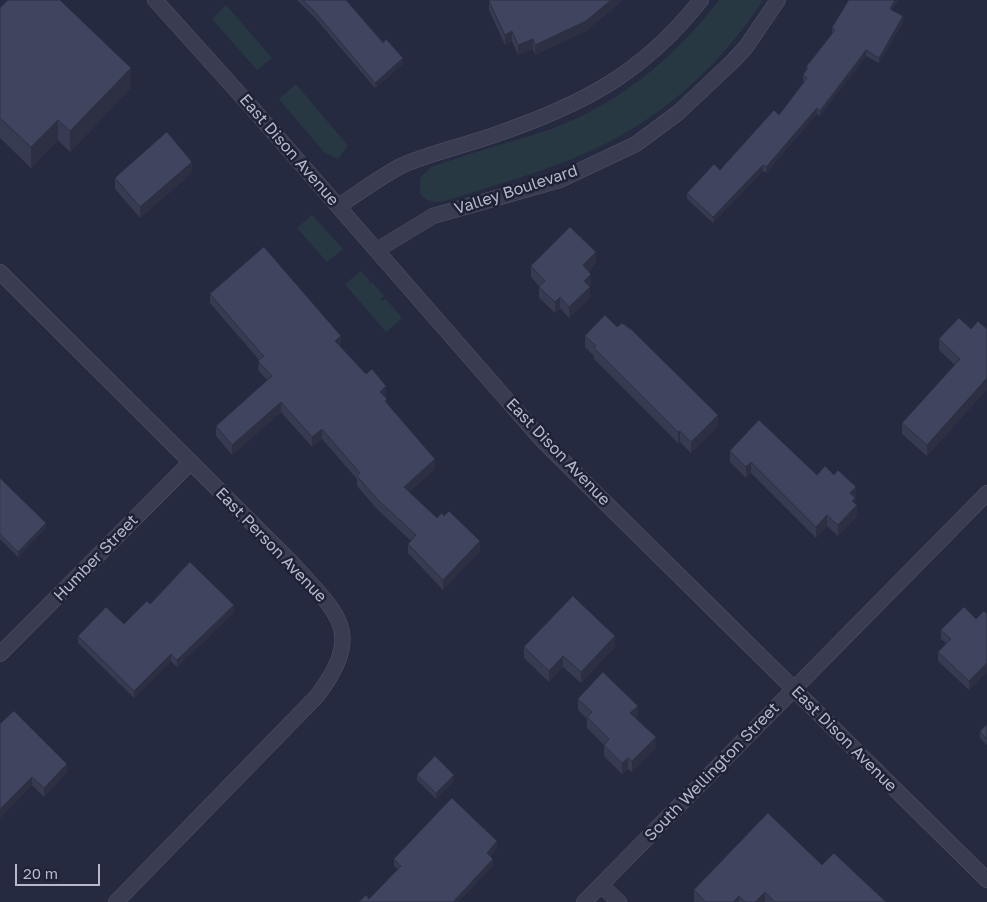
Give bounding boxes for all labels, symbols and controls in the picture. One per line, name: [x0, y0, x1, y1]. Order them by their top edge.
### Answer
street label: East Dison Avenue: [235, 90, 343, 210]
street label: Valley Boulevard: [452, 161, 580, 219]
street label: East Dison Avenue: [502, 394, 614, 510]
street label: East Person Avenue: [211, 484, 331, 606]
street label: Humber Street: [50, 511, 142, 605]
street label: East Dison Avenue: [787, 682, 901, 796]
street label: South Wellington Street: [641, 699, 783, 845]
scale bar: [18, 854, 102, 886]
text: 20 m: [23, 864, 58, 882]

